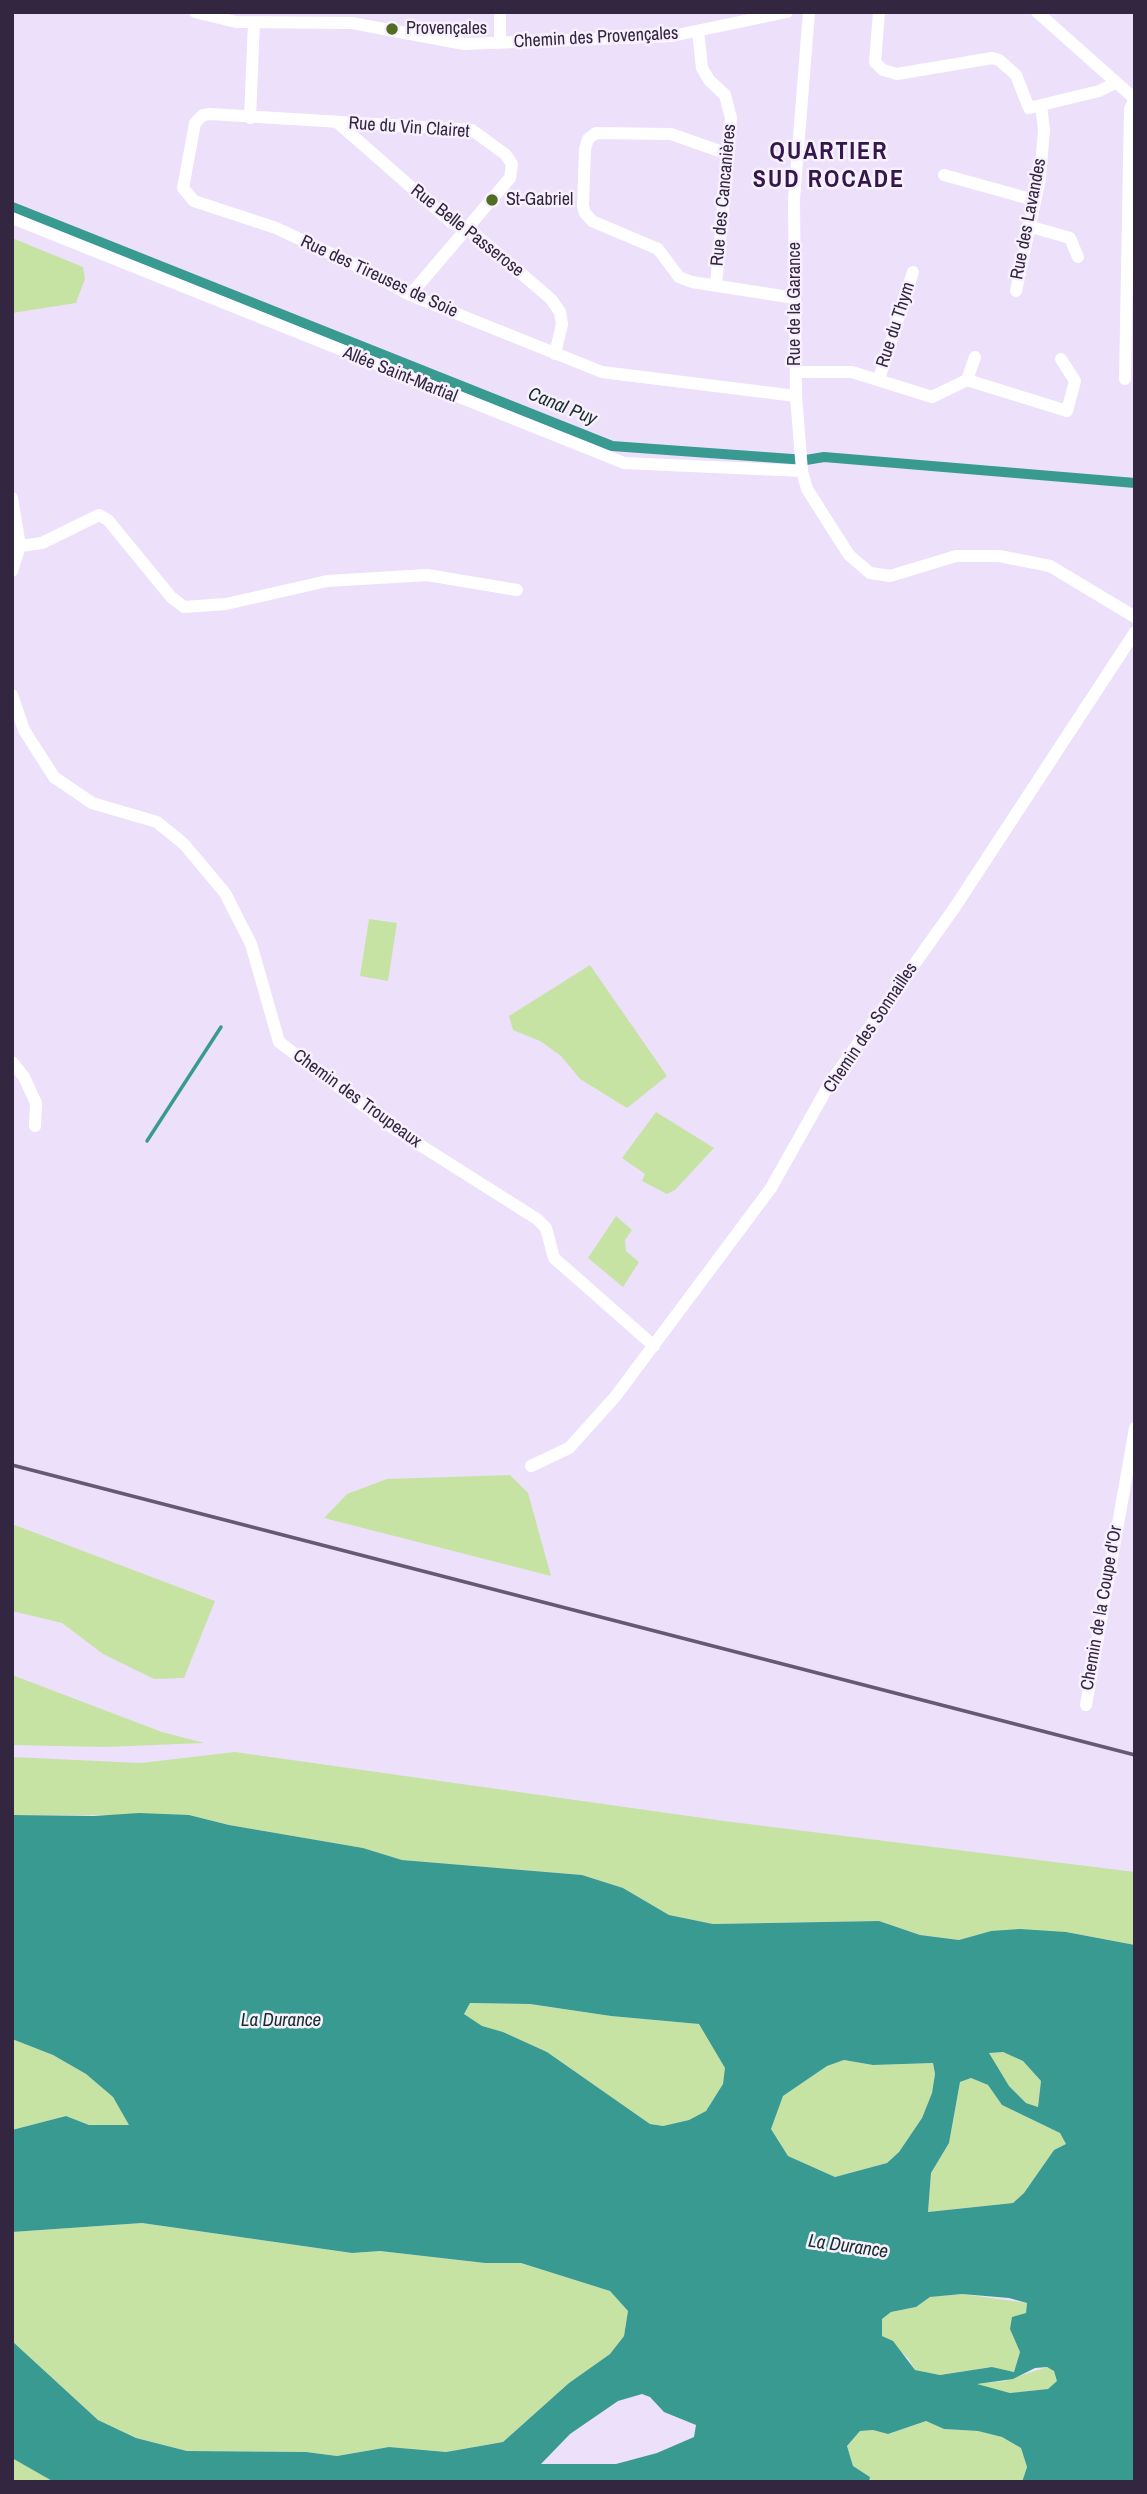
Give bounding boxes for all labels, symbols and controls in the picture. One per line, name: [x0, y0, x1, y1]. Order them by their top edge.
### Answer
place label: Provençales: [406, 18, 487, 40]
marker: Provençales: [384, 21, 400, 37]
street label: Chemin des Provençales: [513, 23, 679, 53]
street label: Rue du Vin Clairet: [348, 113, 470, 143]
street label: Rue des Cancanières: [707, 123, 741, 267]
district label: QUARTIER SUD ROCADE: [754, 139, 904, 195]
street label: Rue des Lavandes: [1007, 157, 1051, 281]
street label: Rue Belle Passerose: [406, 180, 528, 282]
place label: St-Gabriel: [506, 189, 573, 211]
marker: St-Gabriel: [484, 192, 500, 208]
street label: Rue des Tireuses de Soie: [297, 231, 461, 323]
street label: Rue de la Garance: [784, 242, 806, 366]
street label: Rue du Thym: [872, 280, 920, 370]
street label: Allée Saint-Martial: [340, 342, 460, 408]
water label: Canal Puy: [524, 383, 600, 431]
street label: Chemin des Sonnailles: [819, 959, 923, 1097]
street label: Chemin des Troupeaux: [288, 1045, 426, 1153]
street label: Chemin de la Coupe d'Or: [1077, 1524, 1127, 1692]
water label: La Durance: [241, 2010, 321, 2032]
water label: La Durance: [807, 2230, 889, 2264]

